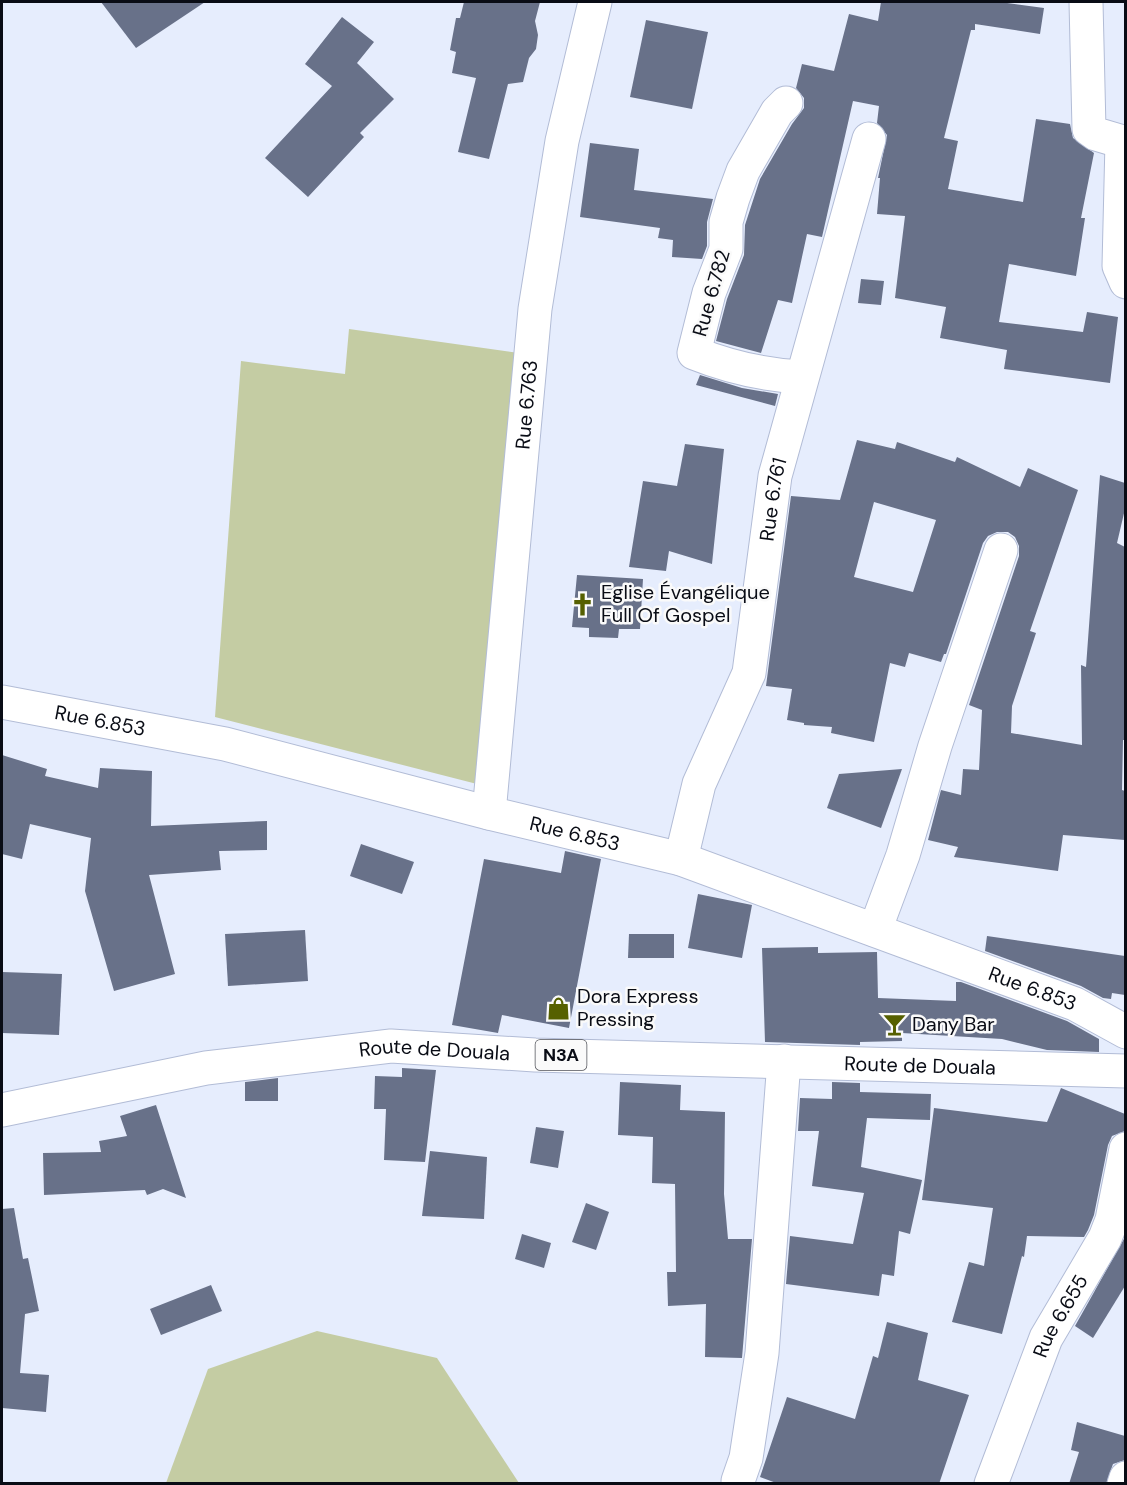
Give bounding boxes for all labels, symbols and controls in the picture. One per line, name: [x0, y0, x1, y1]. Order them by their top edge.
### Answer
street label: Rue 6.782: [686, 247, 736, 339]
street label: Rue 6.763: [509, 359, 543, 451]
street label: Rue 6.761: [754, 455, 792, 543]
place label: Eglise Évangélique Full Of Gospel: [601, 579, 770, 628]
church icon: Eglise Évangélique Full Of Gospel: [570, 591, 596, 617]
street label: Rue 6.853: [53, 699, 148, 742]
street label: Rue 6.853: [527, 810, 623, 857]
street label: Rue 6.853: [985, 960, 1080, 1017]
place label: Dora Express Pressing: [577, 983, 698, 1032]
shop icon: Dora Express Pressing: [546, 995, 572, 1021]
bar icon: Dany Bar: [881, 1011, 907, 1037]
place label: Dany Bar: [912, 1011, 995, 1037]
street label: Route de Douala: [357, 1033, 511, 1066]
road number: N3A: [536, 1040, 586, 1070]
street label: Route de Douala: [844, 1050, 996, 1080]
street label: Rue 6.655: [1027, 1269, 1094, 1361]

